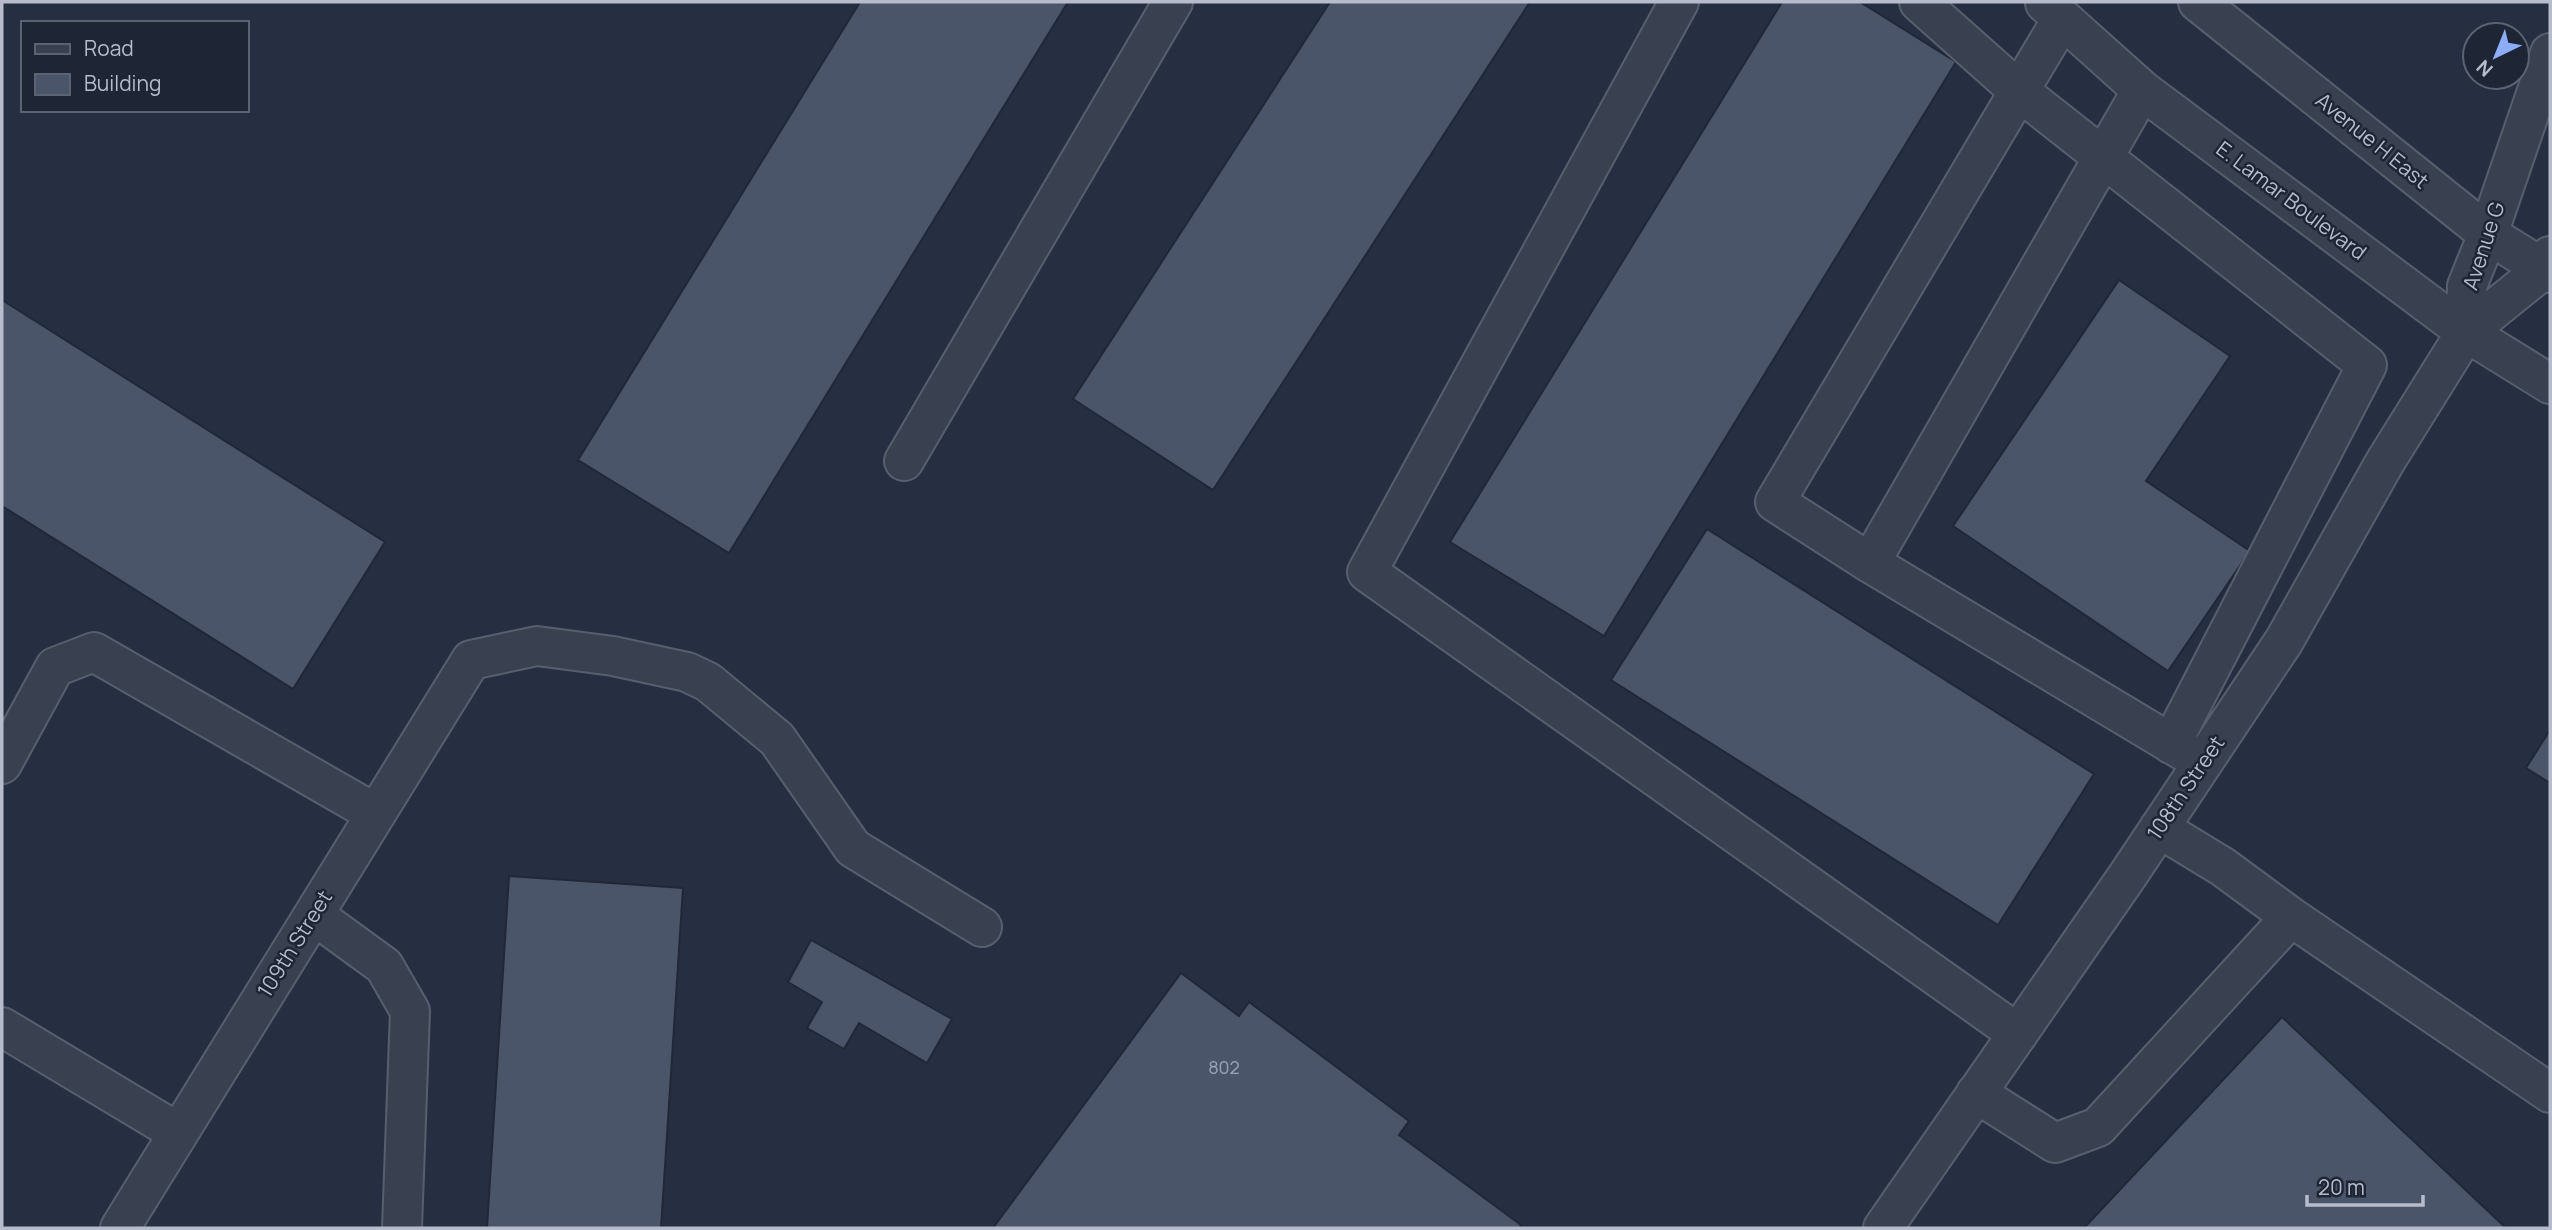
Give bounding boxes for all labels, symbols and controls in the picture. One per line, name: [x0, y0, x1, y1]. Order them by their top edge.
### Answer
legend: [21, 21, 248, 112]
north arrow: [2461, 21, 2531, 91]
text: Road: [84, 34, 134, 62]
text: N: [2471, 54, 2498, 83]
text: Building: [84, 69, 161, 97]
street label: Avenue H East: [2310, 86, 2435, 194]
street label: E. Lamar Boulevard: [2211, 135, 2372, 266]
street label: Avenue G: [2456, 198, 2510, 293]
street label: 108th Street: [2140, 730, 2230, 845]
street label: 109th Street: [250, 885, 338, 1002]
house number: 802: [1208, 1055, 1240, 1079]
scale bar: [2307, 1164, 2422, 1208]
text: 20 m: [2318, 1173, 2365, 1201]

